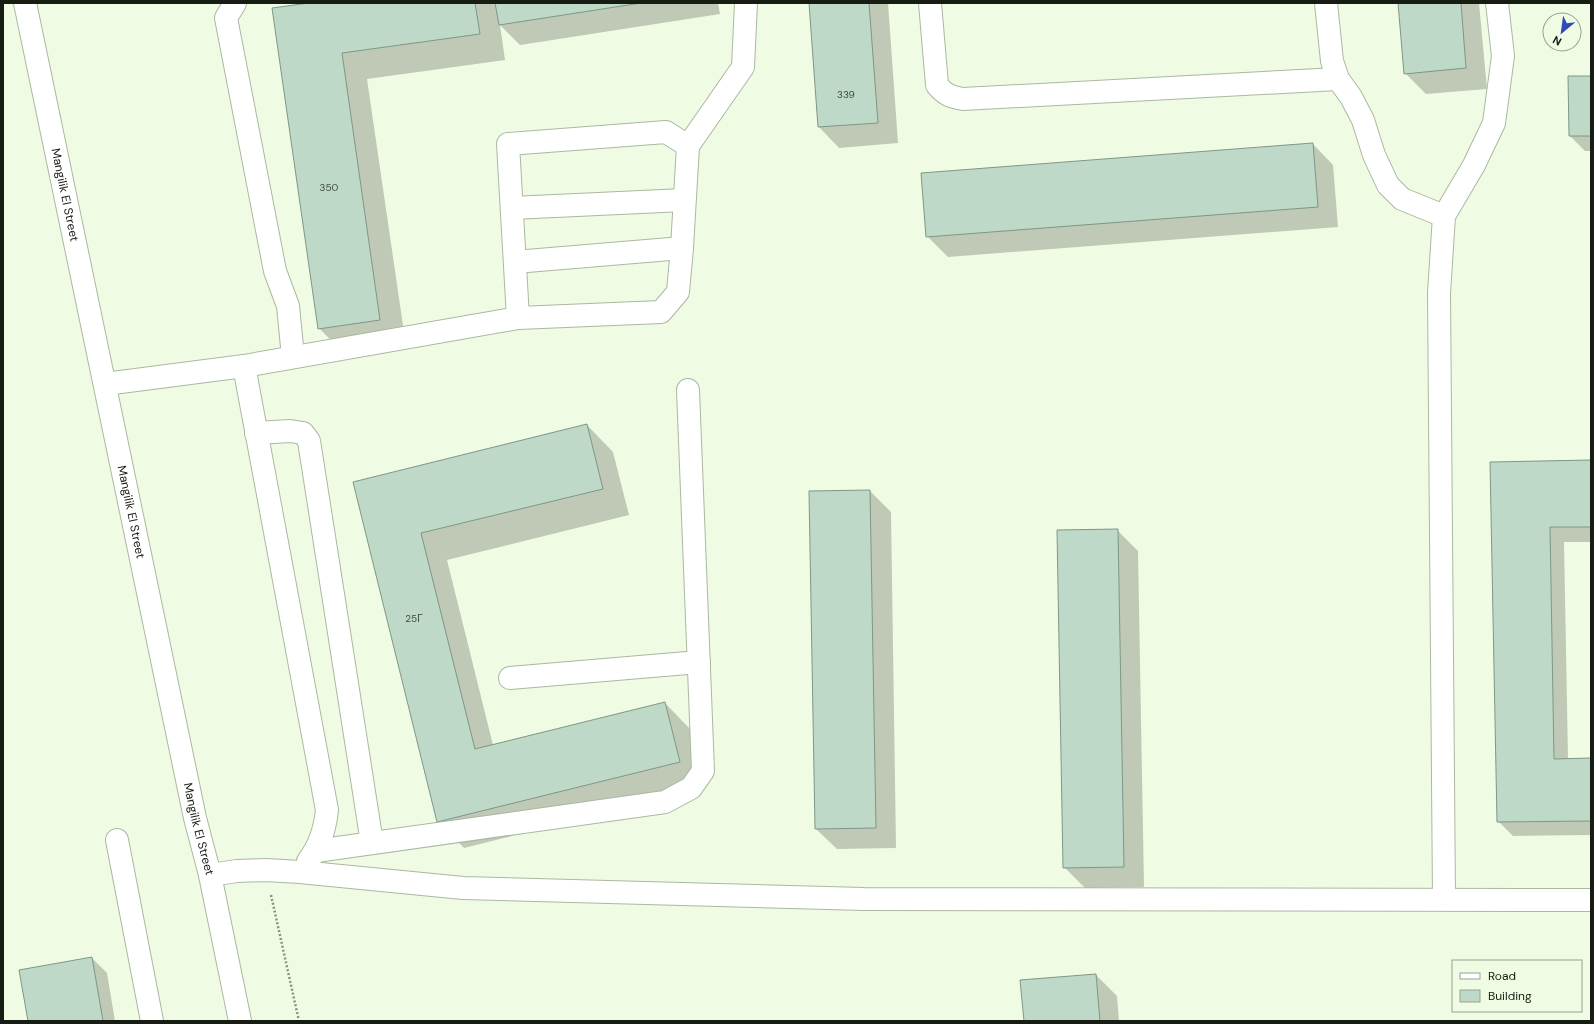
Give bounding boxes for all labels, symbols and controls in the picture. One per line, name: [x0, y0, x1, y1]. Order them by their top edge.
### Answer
north arrow: [1542, 12, 1582, 52]
text: N: [1550, 33, 1564, 49]
house number: 339: [837, 88, 855, 101]
street label: Mangilik El Street: [48, 147, 83, 243]
house number: 350: [320, 181, 339, 194]
street label: Mangilik El Street: [114, 464, 149, 560]
house number: 25Г: [405, 612, 423, 625]
street label: Mangilik El Street: [180, 781, 218, 877]
legend: [1452, 960, 1582, 1012]
text: Road: [1488, 968, 1516, 984]
text: Building: [1488, 988, 1532, 1004]

